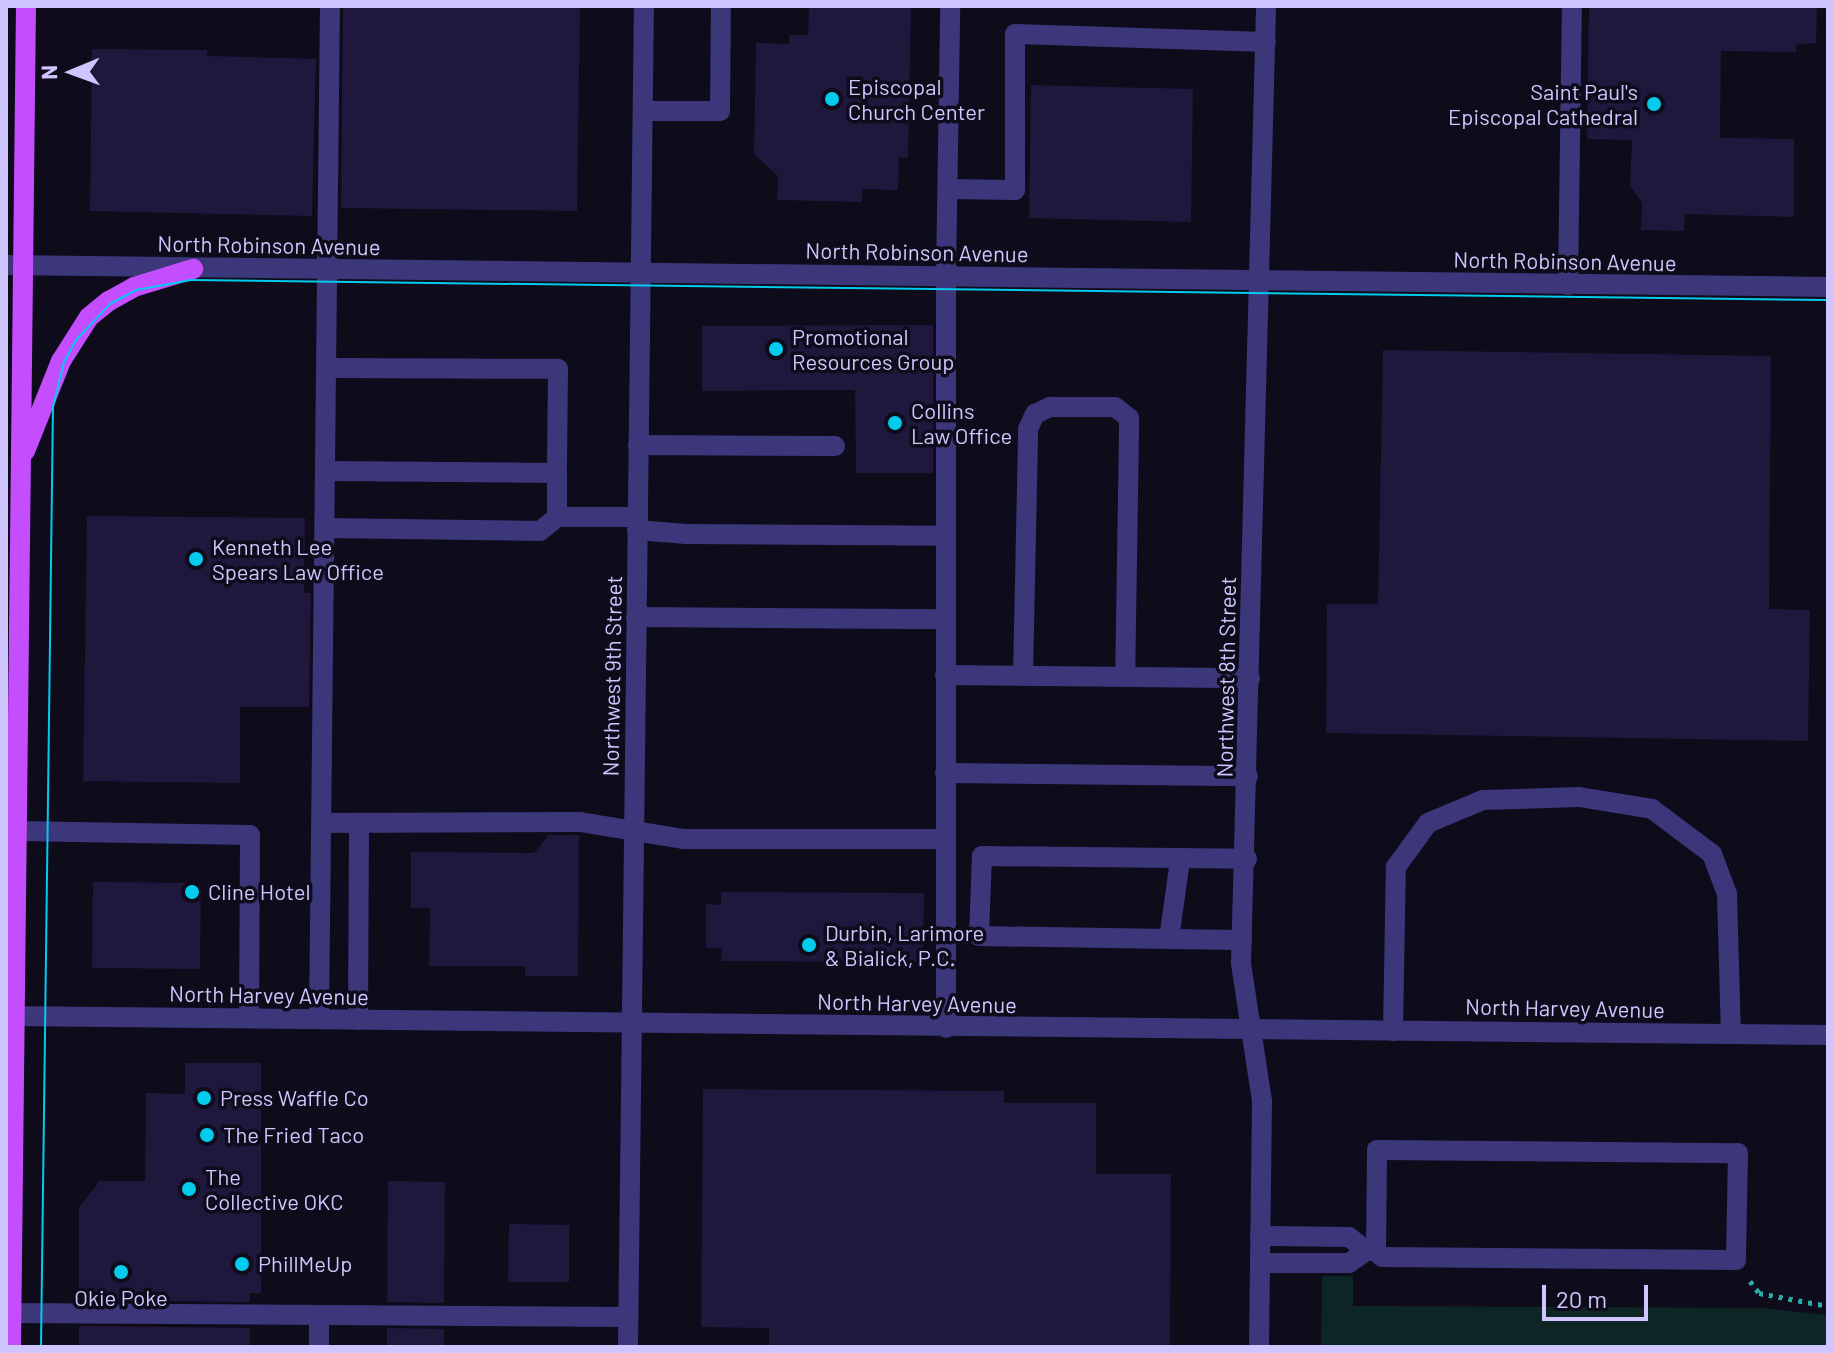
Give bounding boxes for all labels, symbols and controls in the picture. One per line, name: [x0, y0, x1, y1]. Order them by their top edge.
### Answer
north arrow: [32, 32, 112, 112]
text: N: [35, 65, 61, 80]
place label: Episcopal Church Center: [848, 73, 985, 124]
place label: Saint Paul's Episcopal Cathedral: [1448, 78, 1638, 130]
marker: Episcopal Church Center: [823, 90, 841, 108]
marker: Saint Paul's Episcopal Cathedral: [1645, 95, 1663, 113]
street label: North Robinson Avenue: [157, 230, 381, 260]
street label: North Robinson Avenue: [805, 237, 1029, 267]
street label: North Robinson Avenue: [1453, 246, 1677, 276]
place label: Promotional Resources Group: [792, 323, 954, 374]
marker: Promotional Resources Group: [767, 340, 785, 358]
place label: Collins Law Office: [911, 397, 1012, 448]
marker: Collins Law Office: [886, 414, 904, 432]
place label: Kenneth Lee Spears Law Office: [212, 533, 384, 584]
marker: Kenneth Lee Spears Law Office: [187, 550, 205, 568]
street label: Northwest 9th Street: [597, 575, 627, 777]
street label: Northwest 8th Street: [1211, 576, 1241, 778]
place label: Cline Hotel: [208, 879, 311, 905]
marker: Cline Hotel: [183, 883, 201, 901]
place label: Durbin, Larimore & Bialick, P.C.: [825, 919, 984, 970]
marker: Durbin, Larimore & Bialick, P.C.: [800, 936, 818, 954]
street label: North Harvey Avenue: [169, 980, 369, 1010]
street label: North Harvey Avenue: [817, 988, 1017, 1018]
street label: North Harvey Avenue: [1465, 993, 1665, 1023]
place label: Press Waffle Co: [220, 1085, 369, 1111]
marker: Press Waffle Co: [195, 1089, 213, 1107]
place label: The Fried Taco: [223, 1122, 364, 1148]
marker: The Fried Taco: [198, 1126, 216, 1144]
place label: The Collective OKC: [205, 1163, 344, 1214]
marker: The Collective OKC: [180, 1180, 198, 1198]
place label: PhillMeUp: [258, 1251, 352, 1277]
marker: PhillMeUp: [233, 1255, 251, 1273]
marker: Okie Poke: [112, 1263, 130, 1281]
scale bar: [1546, 1269, 1652, 1319]
text: 20 m: [1556, 1284, 1607, 1313]
place label: Okie Poke: [74, 1285, 168, 1311]

